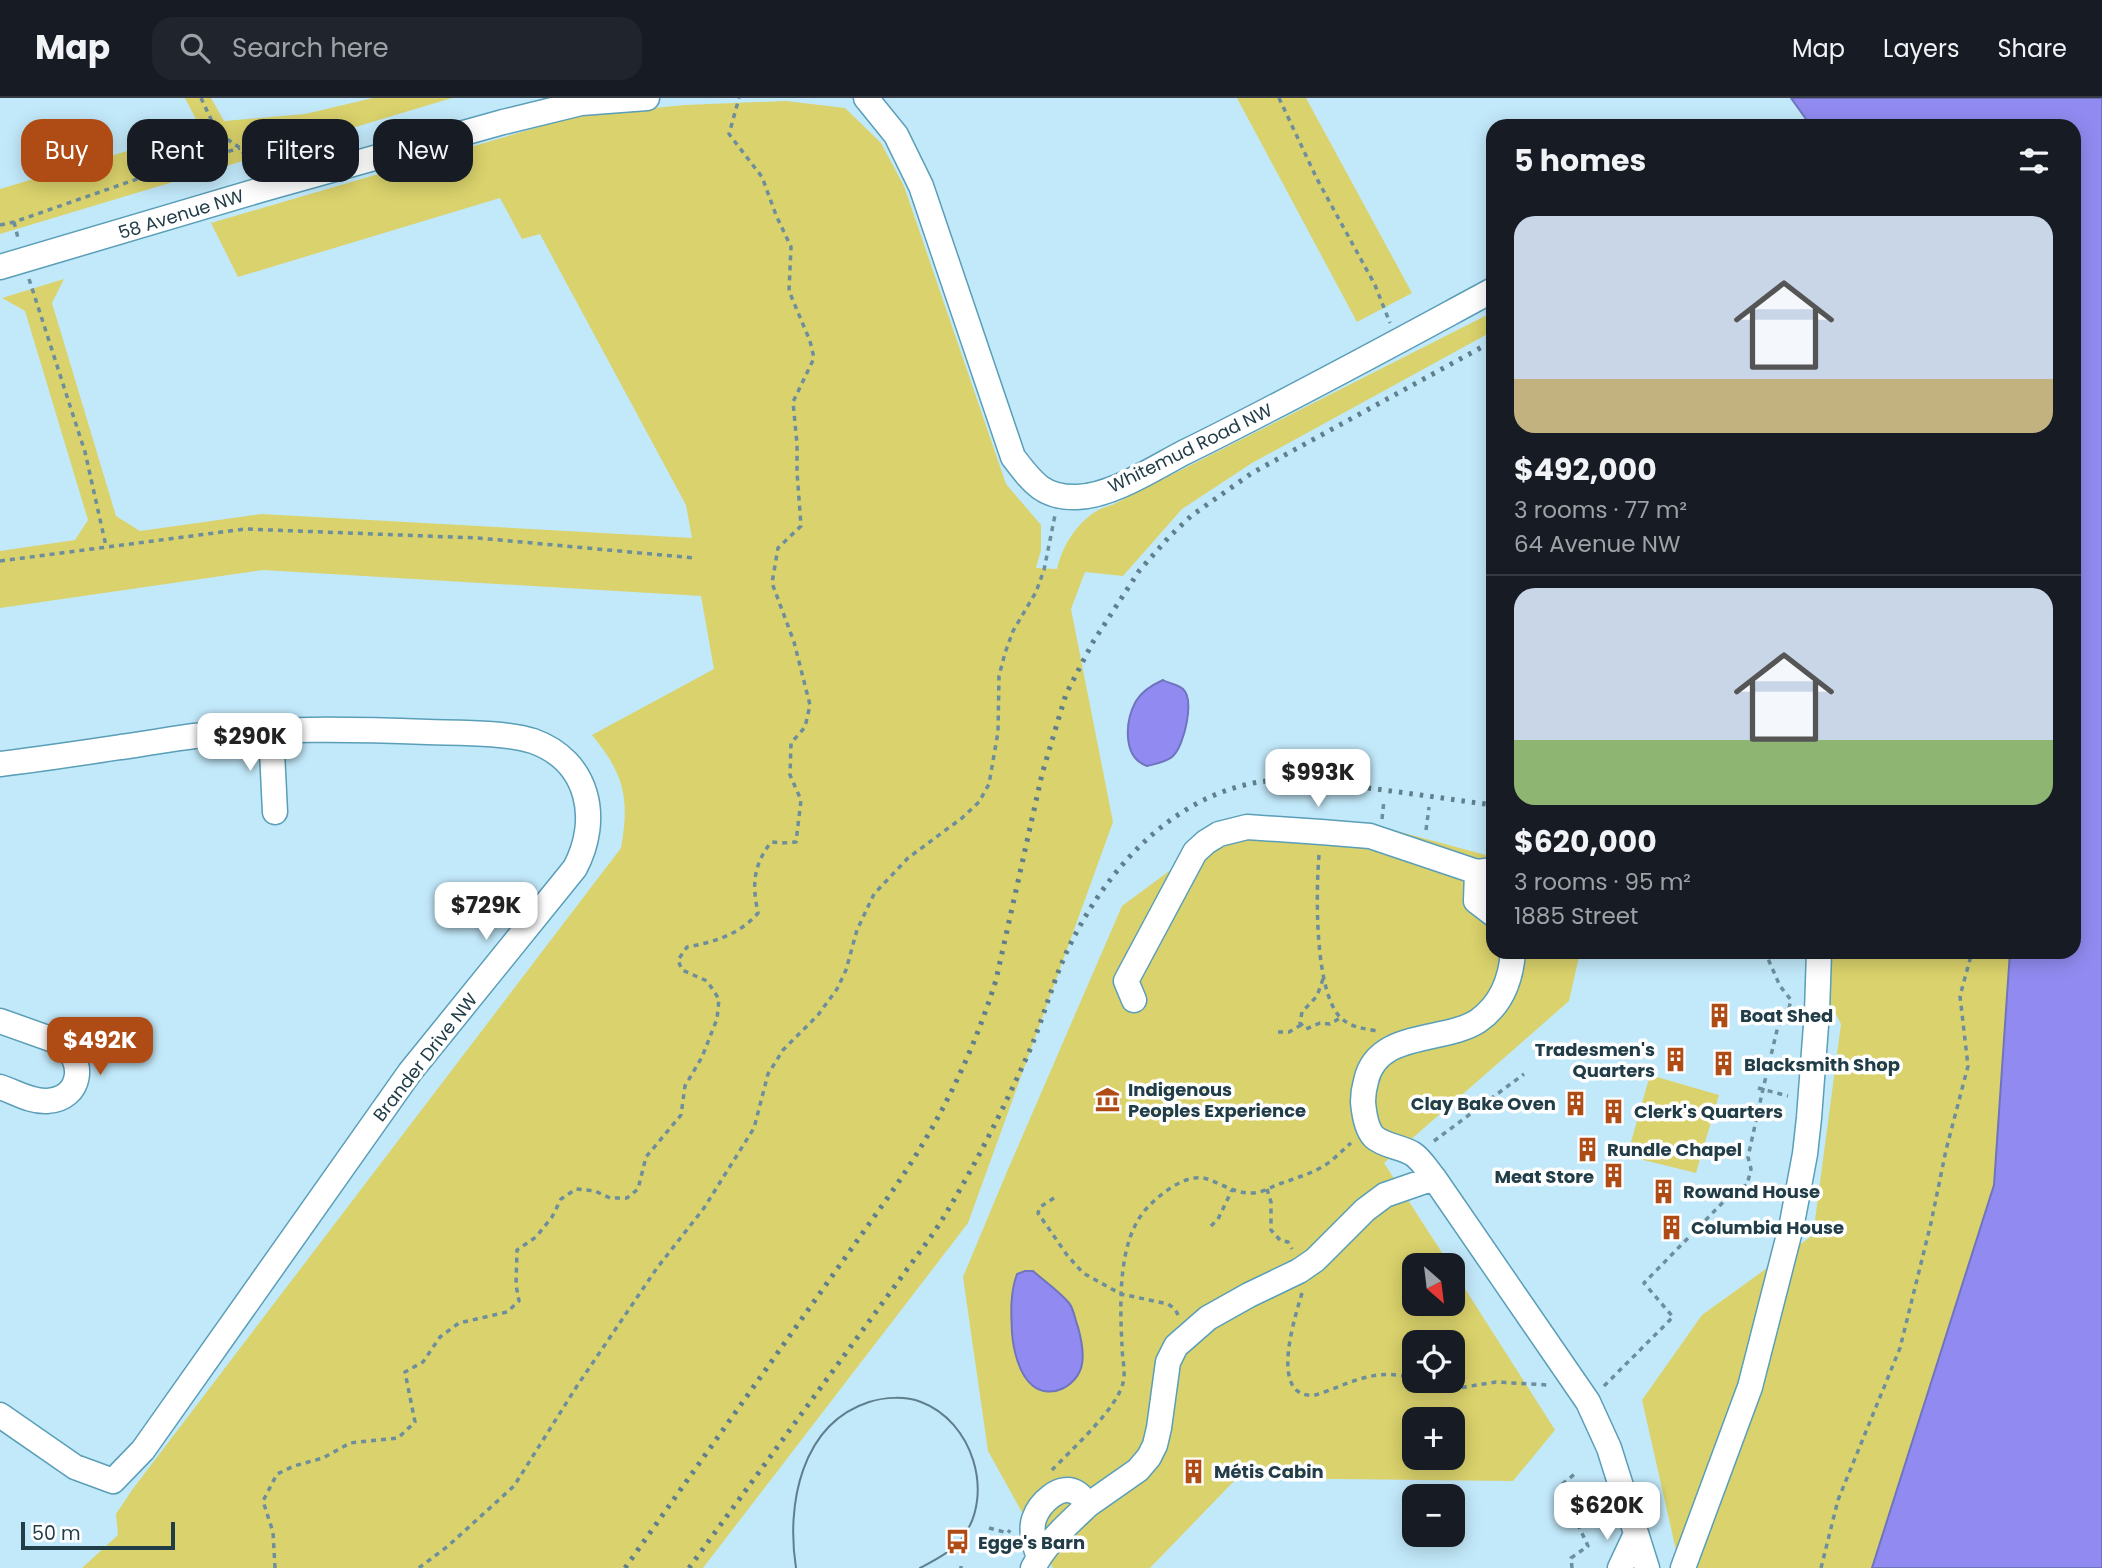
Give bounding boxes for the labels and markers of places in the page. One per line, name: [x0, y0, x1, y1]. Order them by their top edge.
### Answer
pin: $290K: [201, 714, 299, 773]
pin: $993K: [1269, 750, 1367, 809]
pin: $729K: [437, 882, 535, 942]
building icon: Boat Shed: [1706, 1001, 1734, 1029]
place label: Boat Shed: [1740, 1003, 1833, 1028]
pin: $492K: [51, 1018, 149, 1077]
place label: Tradesmen's Quarters: [1535, 1037, 1655, 1083]
building icon: Tradesmen's Quarters: [1661, 1045, 1689, 1073]
building icon: Blacksmith Shop: [1710, 1050, 1738, 1078]
place label: Blacksmith Shop: [1744, 1052, 1900, 1077]
place label: Indigenous Peoples Experience: [1128, 1077, 1306, 1123]
museum icon: Indigenous Peoples Experience: [1094, 1085, 1122, 1113]
building icon: Clay Bake Oven: [1562, 1089, 1590, 1117]
place label: Clay Bake Oven: [1411, 1091, 1556, 1116]
building icon: Clerk's Quarters: [1600, 1097, 1628, 1125]
place label: Clerk's Quarters: [1634, 1099, 1783, 1124]
building icon: Rundle Chapel: [1573, 1135, 1601, 1163]
place label: Rundle Chapel: [1607, 1137, 1742, 1162]
building icon: Meat Store: [1600, 1162, 1628, 1190]
place label: Meat Store: [1494, 1164, 1594, 1189]
building icon: Rowand House: [1649, 1177, 1677, 1205]
place label: Rowand House: [1683, 1179, 1820, 1204]
building icon: Columbia House: [1657, 1213, 1685, 1241]
place label: Columbia House: [1691, 1215, 1844, 1240]
building icon: Métis Cabin: [1180, 1457, 1208, 1485]
place label: Métis Cabin: [1214, 1459, 1324, 1484]
pin: $620K: [1558, 1482, 1656, 1542]
bus stop icon: Egge's Barn: [944, 1528, 972, 1556]
place label: Egge's Barn: [978, 1530, 1085, 1555]

